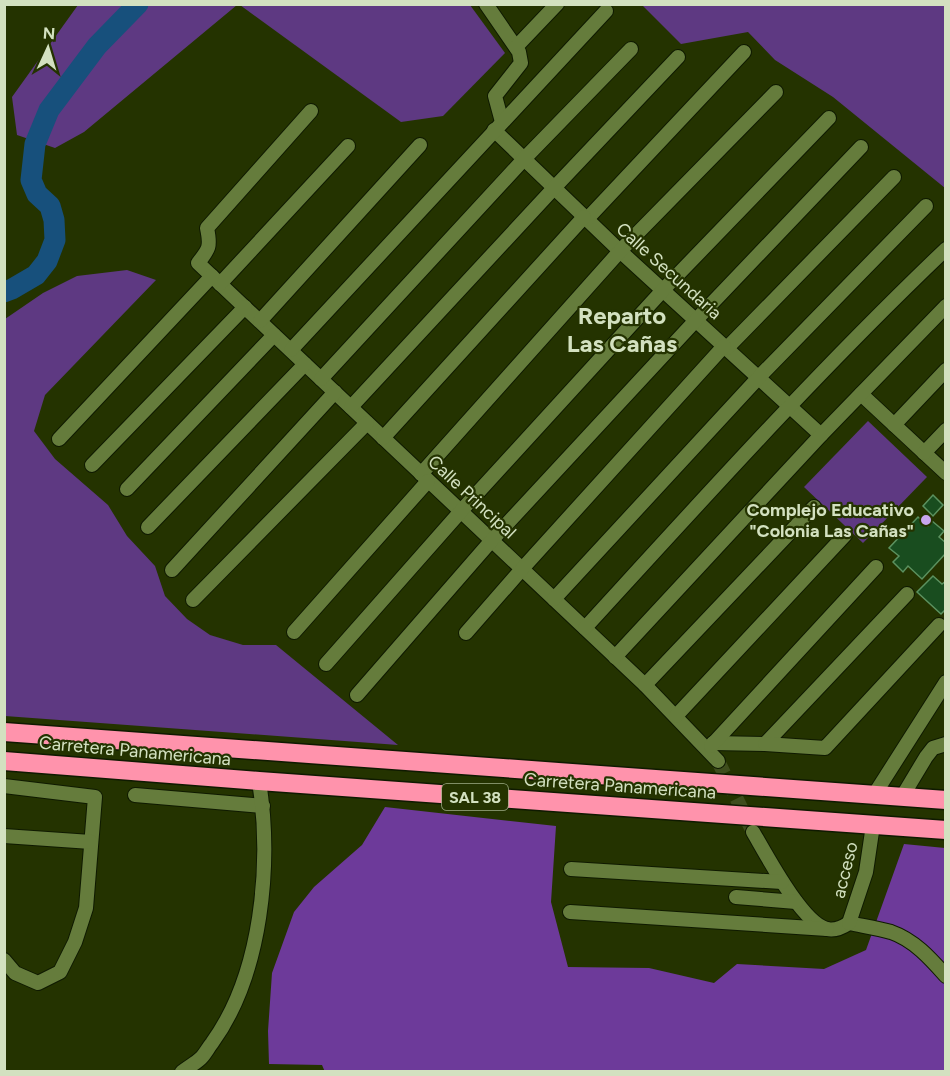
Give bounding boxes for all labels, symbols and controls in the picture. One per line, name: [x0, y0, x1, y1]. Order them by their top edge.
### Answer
north arrow: [18, 18, 78, 78]
text: N: [42, 24, 56, 43]
street label: Calle Secundaria: [612, 218, 726, 324]
district label: Reparto Las Cañas: [567, 301, 677, 358]
street label: Calle Principal: [423, 451, 521, 543]
place label: Complejo Educativo "Colonia Las Cañas": [747, 499, 914, 542]
marker: Complejo Educativo "Colonia Las Cañas": [919, 513, 933, 527]
street label: Carretera Panamericana: [38, 732, 232, 770]
street label: Carretera Panamericana: [523, 768, 717, 804]
road number: SAL 38: [442, 784, 508, 810]
street label: acceso: [827, 840, 863, 900]

